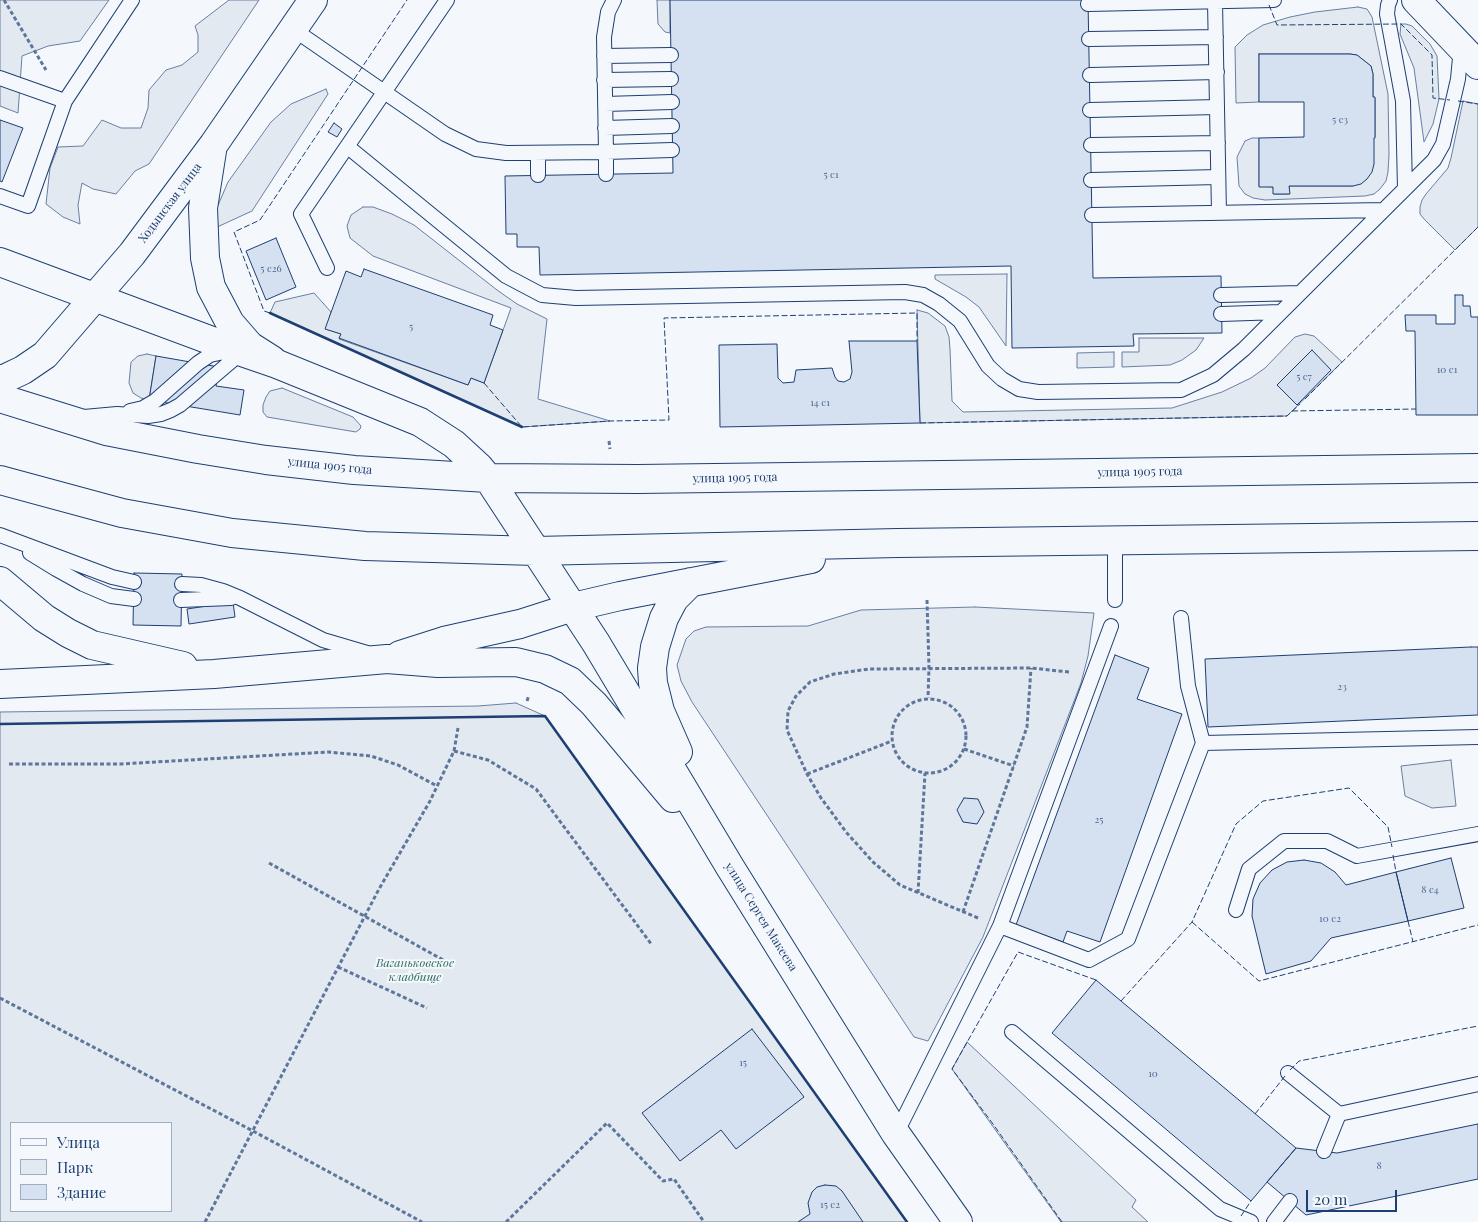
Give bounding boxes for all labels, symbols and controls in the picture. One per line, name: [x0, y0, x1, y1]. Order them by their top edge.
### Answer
house number: 5 с3: [1332, 114, 1348, 126]
street label: Ходынская улица: [135, 160, 205, 246]
house number: 5 c1: [823, 169, 839, 181]
house number: 5 c26: [260, 263, 282, 275]
house number: 5: [409, 321, 413, 333]
house number: 10 с1: [1437, 364, 1457, 376]
house number: 5 c7: [1296, 371, 1312, 383]
house number: 14 с1: [810, 397, 830, 409]
street label: улица 1905 года: [287, 454, 373, 478]
street label: улица 1905 года: [1097, 464, 1183, 480]
street label: улица 1905 года: [692, 470, 778, 486]
house number: 23: [1337, 681, 1347, 693]
house number: 25: [1095, 814, 1103, 826]
street label: улица Сергея Макеева: [722, 860, 800, 974]
house number: 8 с4: [1421, 884, 1439, 896]
house number: 10 с2: [1319, 913, 1341, 925]
park label: Ваганьковское кладбище: [376, 956, 454, 984]
house number: 15: [739, 1057, 747, 1069]
house number: 10: [1148, 1068, 1158, 1080]
legend: [10, 1122, 172, 1212]
text: Улица: [57, 1132, 100, 1152]
text: Парк: [57, 1157, 93, 1177]
house number: 8: [1376, 1160, 1382, 1172]
scale bar: [1308, 1180, 1399, 1212]
text: Здание: [57, 1182, 106, 1202]
text: 20 m: [1314, 1189, 1347, 1209]
house number: 15 с2: [820, 1199, 840, 1211]

